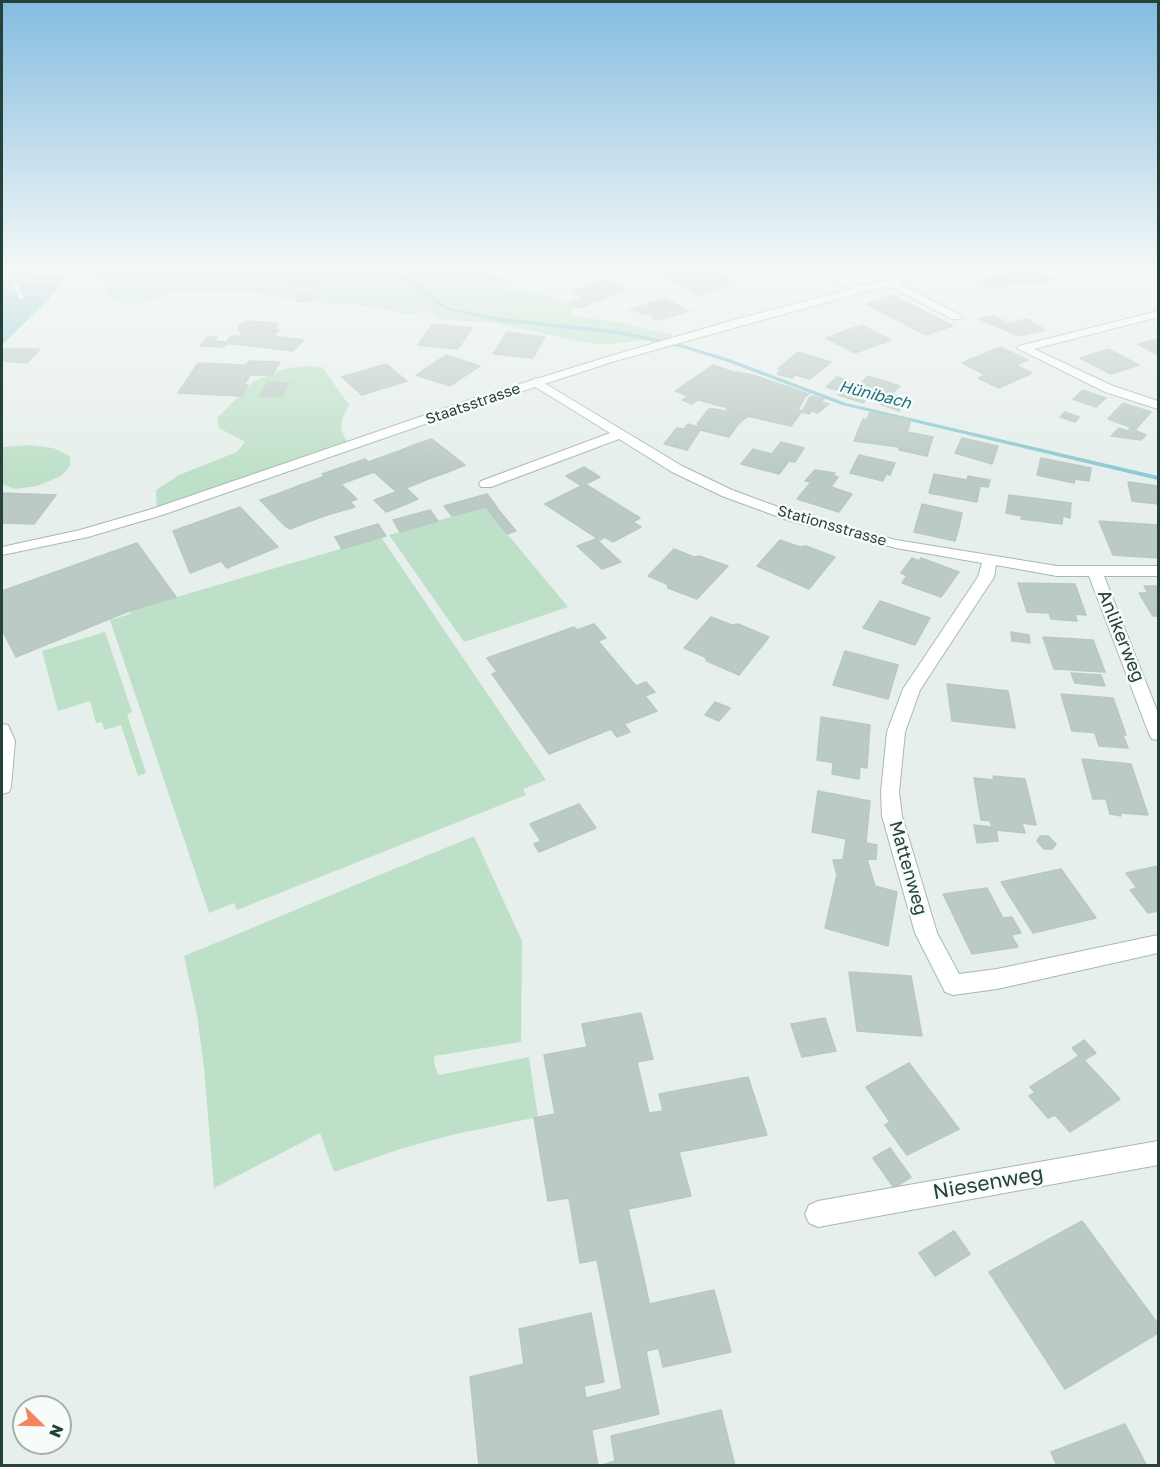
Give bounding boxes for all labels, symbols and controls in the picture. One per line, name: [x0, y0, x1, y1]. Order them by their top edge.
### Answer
water label: Hünibach: [837, 377, 913, 413]
street label: Staatsstrasse: [423, 379, 523, 429]
street label: Stationsstrasse: [775, 502, 889, 550]
street label: Anlikerweg: [1093, 587, 1149, 685]
street label: Mattenweg: [884, 818, 932, 918]
street label: Niesenweg: [931, 1161, 1045, 1205]
north arrow: [12, 1395, 72, 1455]
text: N: [45, 1422, 68, 1441]

